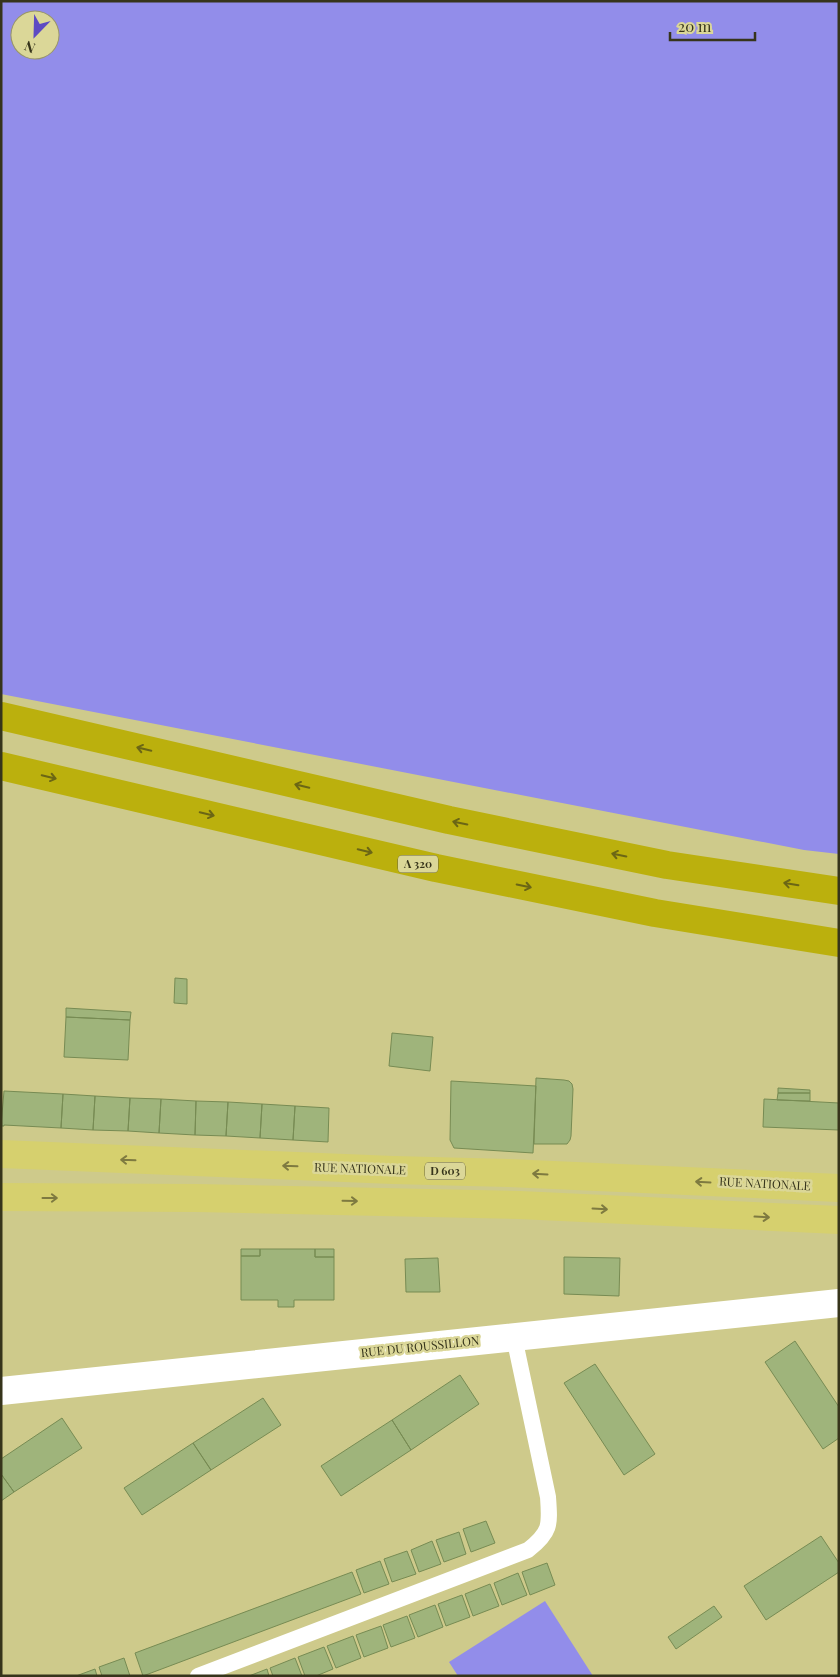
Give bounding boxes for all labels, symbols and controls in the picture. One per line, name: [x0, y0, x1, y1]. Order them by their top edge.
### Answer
north arrow: [10, 10, 60, 60]
scale bar: [670, 10, 755, 42]
text: 20 m: [678, 16, 712, 36]
text: N: [21, 37, 38, 58]
one-way arrow: [136, 744, 152, 753]
one-way arrow: [40, 773, 56, 782]
one-way arrow: [294, 781, 310, 790]
one-way arrow: [198, 810, 214, 819]
one-way arrow: [453, 817, 469, 827]
one-way arrow: [357, 847, 373, 856]
one-way arrow: [612, 850, 628, 859]
road number: A 320: [398, 856, 438, 872]
one-way arrow: [783, 878, 799, 888]
one-way arrow: [515, 882, 531, 891]
one-way arrow: [120, 1155, 136, 1164]
street label: RUE NATIONALE: [314, 1158, 406, 1178]
one-way arrow: [283, 1161, 299, 1171]
road number: D 603: [425, 1162, 465, 1180]
one-way arrow: [533, 1169, 549, 1179]
street label: RUE NATIONALE: [719, 1173, 811, 1193]
one-way arrow: [695, 1177, 711, 1186]
one-way arrow: [42, 1193, 58, 1202]
one-way arrow: [342, 1196, 358, 1206]
one-way arrow: [592, 1204, 608, 1213]
one-way arrow: [754, 1212, 770, 1221]
street label: RUE DU ROUSSILLON: [360, 1332, 480, 1360]

